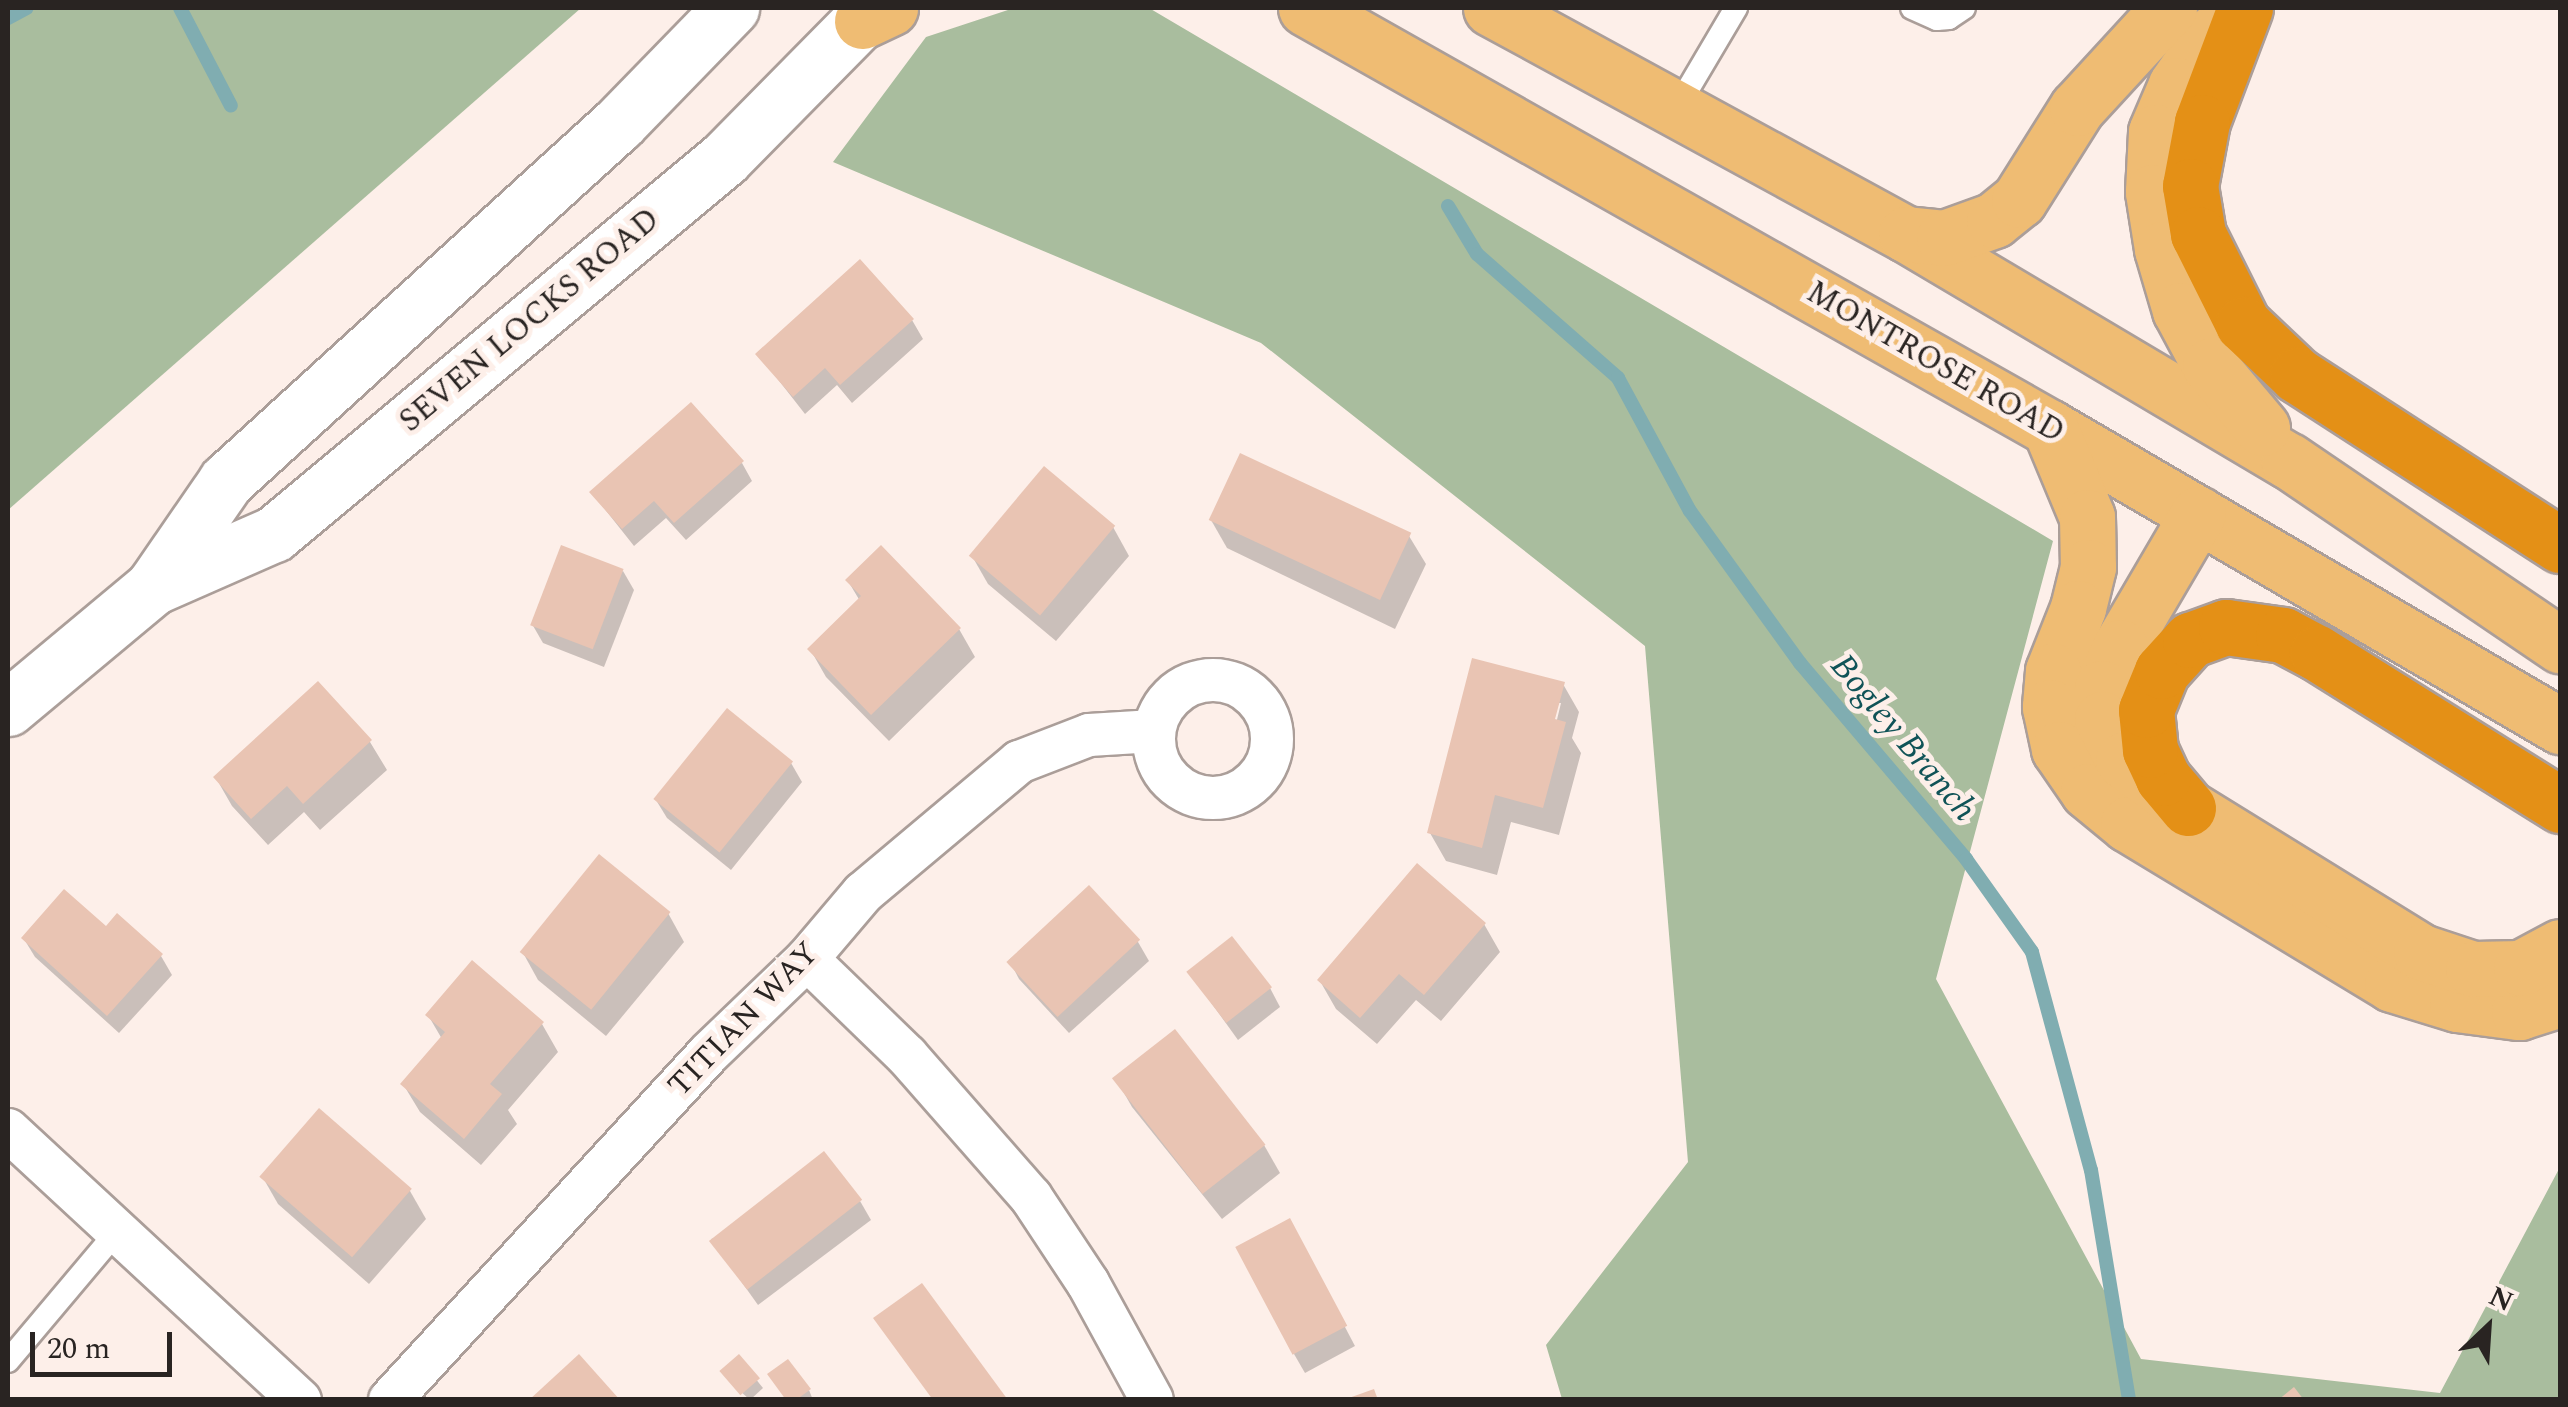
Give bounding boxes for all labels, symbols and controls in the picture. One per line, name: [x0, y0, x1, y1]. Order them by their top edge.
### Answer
street label: SEVEN LOCKS ROAD: [392, 201, 668, 441]
street label: MONTROSE ROAD: [1799, 274, 2071, 452]
water label: Bogley Branch: [1821, 646, 1985, 830]
street label: TITIAN WAY: [661, 935, 827, 1105]
text: N: [2481, 1275, 2520, 1324]
north arrow: [2438, 1277, 2538, 1377]
scale bar: [35, 1312, 178, 1374]
text: 20 m: [47, 1326, 110, 1372]

